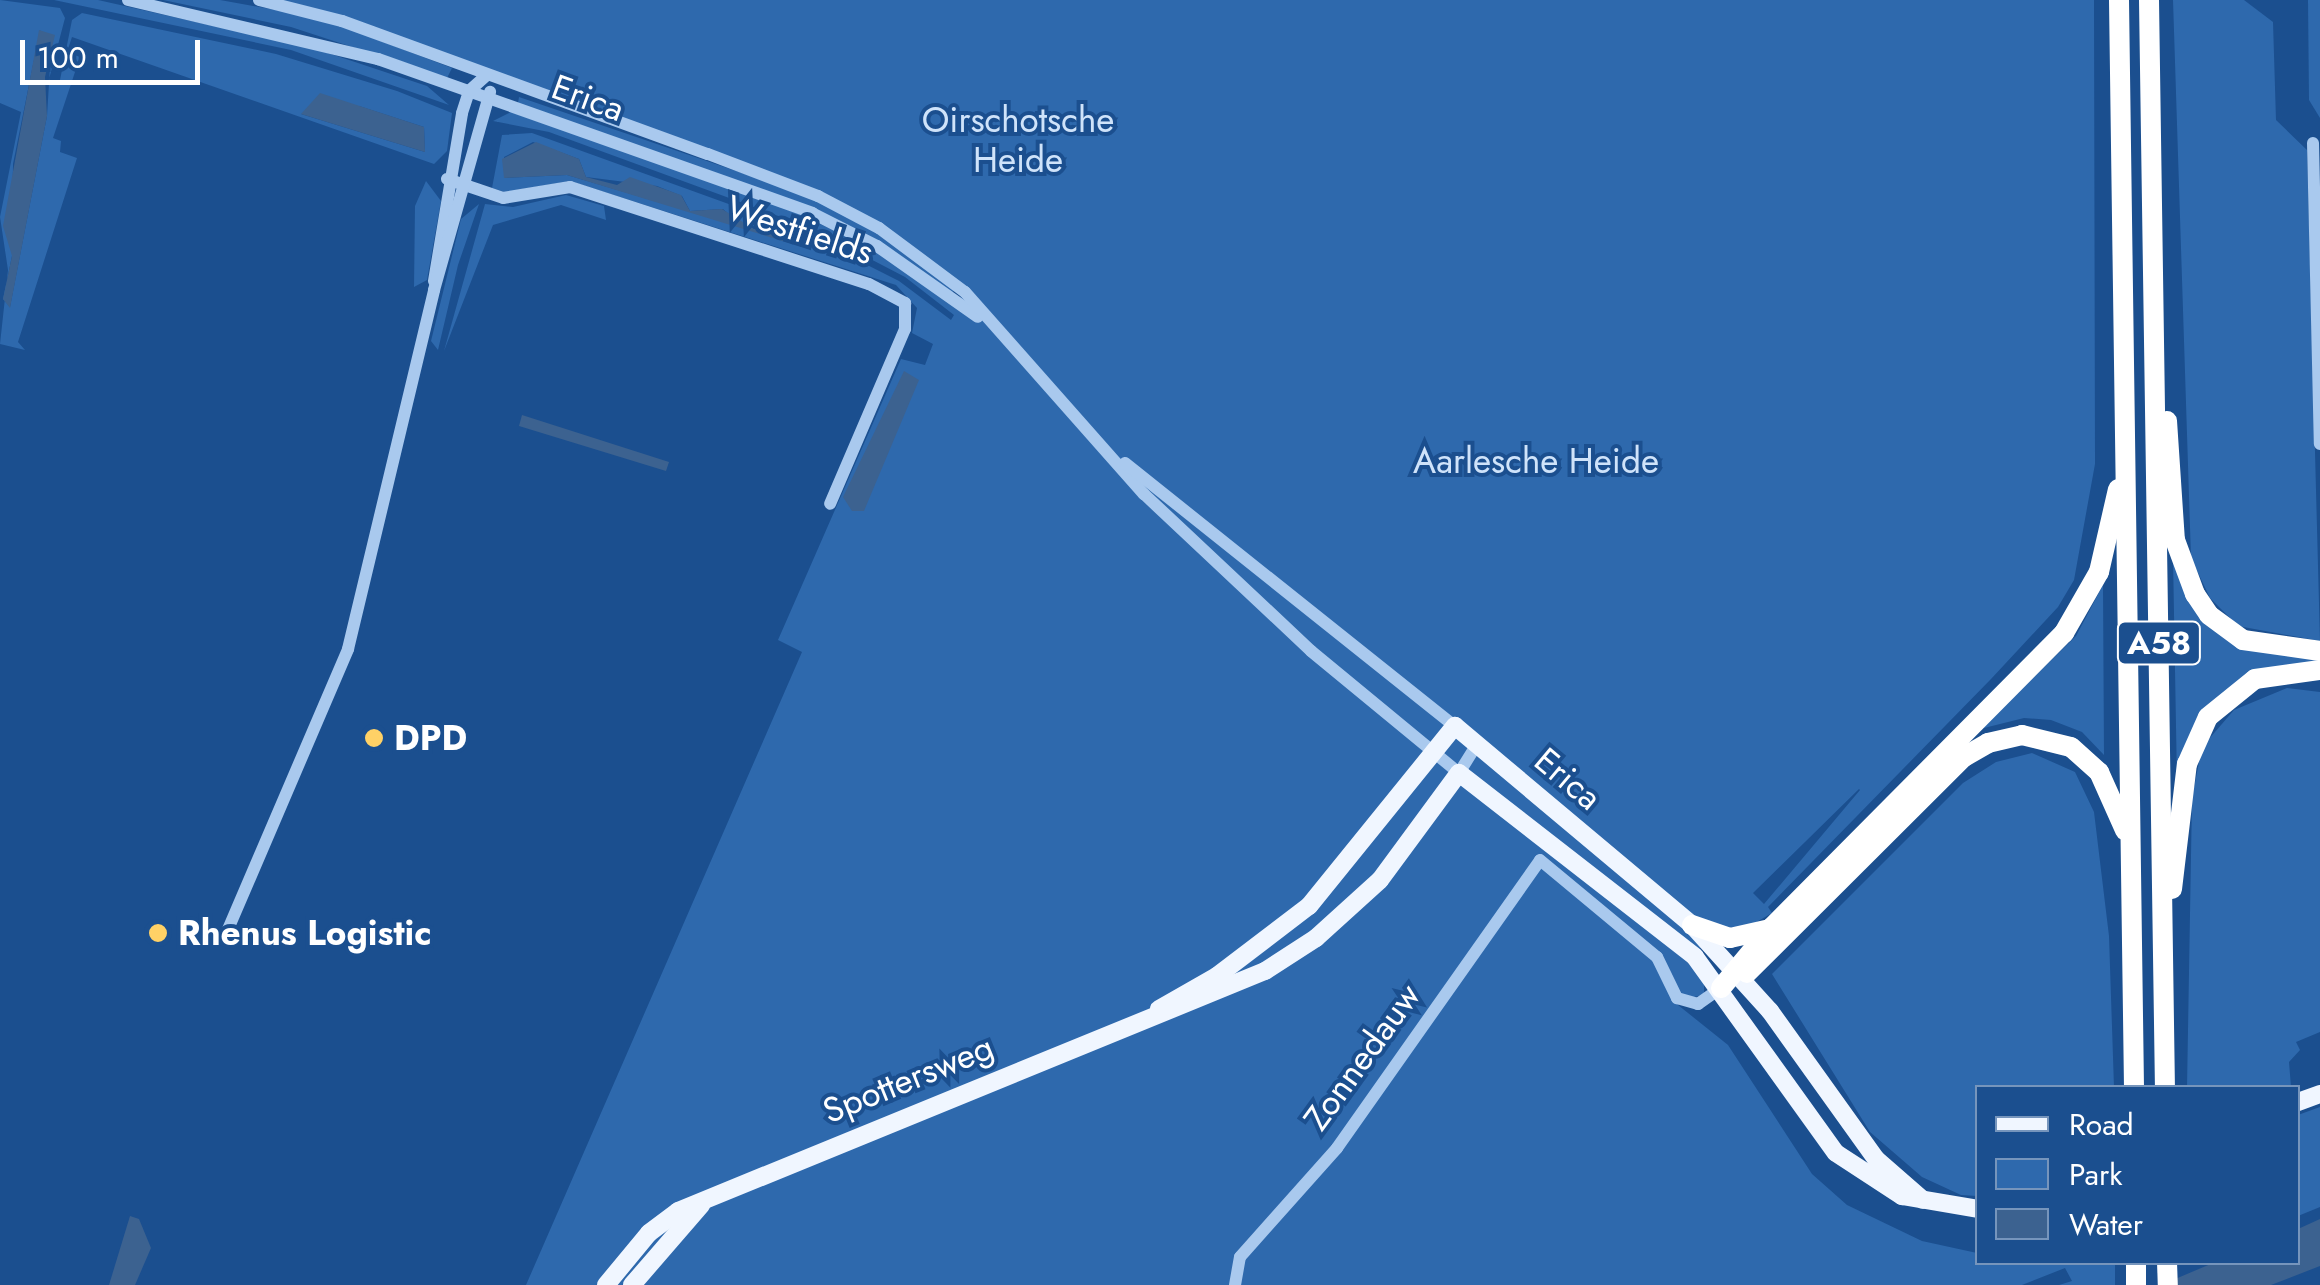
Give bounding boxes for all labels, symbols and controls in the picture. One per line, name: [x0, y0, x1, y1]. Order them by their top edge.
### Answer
scale bar: [25, 20, 205, 82]
text: 100 m: [37, 36, 119, 79]
street label: Erica: [546, 66, 630, 130]
park label: Oirschotsche Heide: [922, 99, 1114, 181]
street label: Westfields: [721, 187, 879, 273]
park label: Aarlesche Heide: [1413, 440, 1659, 482]
road number: A58: [2116, 616, 2202, 670]
place label: DPD: [394, 717, 467, 759]
marker: DPD: [363, 727, 385, 749]
street label: Erica: [1526, 739, 1610, 819]
place label: Rhenus Logistic: [178, 912, 432, 954]
marker: Rhenus Logistic: [147, 922, 169, 944]
street label: Zonnedauw: [1295, 976, 1429, 1138]
street label: Spottersweg: [817, 1026, 999, 1132]
legend: [1975, 1085, 2300, 1265]
text: Road: [2069, 1103, 2134, 1146]
text: Park: [2069, 1153, 2122, 1196]
text: Water: [2069, 1203, 2143, 1246]

